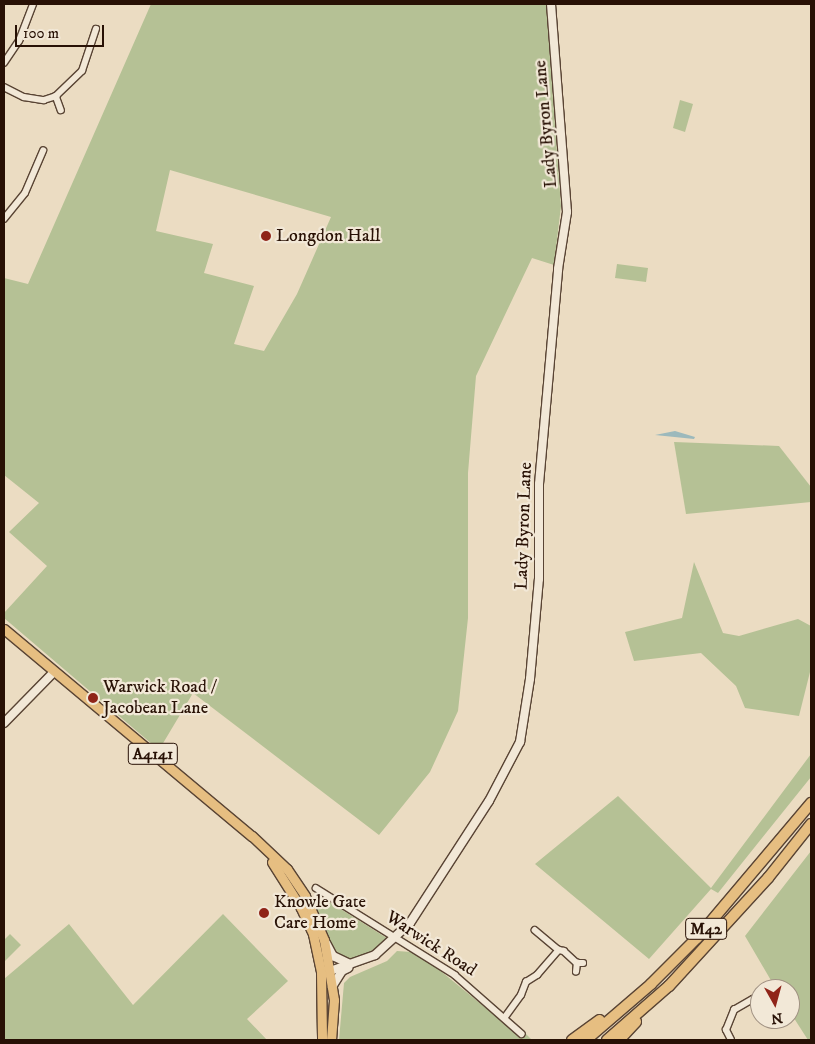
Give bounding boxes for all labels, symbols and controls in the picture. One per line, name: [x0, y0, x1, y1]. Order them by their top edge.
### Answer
scale bar: [18, 15, 106, 47]
text: 100 m: [23, 24, 59, 43]
street label: Lady Byron Lane: [530, 59, 562, 189]
place label: Longdon Hall: [276, 225, 380, 247]
marker: Longdon Hall: [260, 230, 272, 242]
street label: Lady Byron Lane: [511, 462, 537, 590]
place label: Warwick Road / Jacobean Lane: [103, 677, 216, 720]
marker: Warwick Road / Jacobean Lane: [87, 692, 99, 704]
road number: A4141: [127, 741, 179, 768]
place label: Knowle Gate Care Home: [274, 892, 366, 934]
marker: Knowle Gate Care Home: [258, 907, 270, 919]
street label: Warwick Road: [382, 907, 480, 981]
road number: M42: [685, 916, 727, 942]
north arrow: [750, 979, 800, 1029]
text: N: [770, 1008, 784, 1028]

